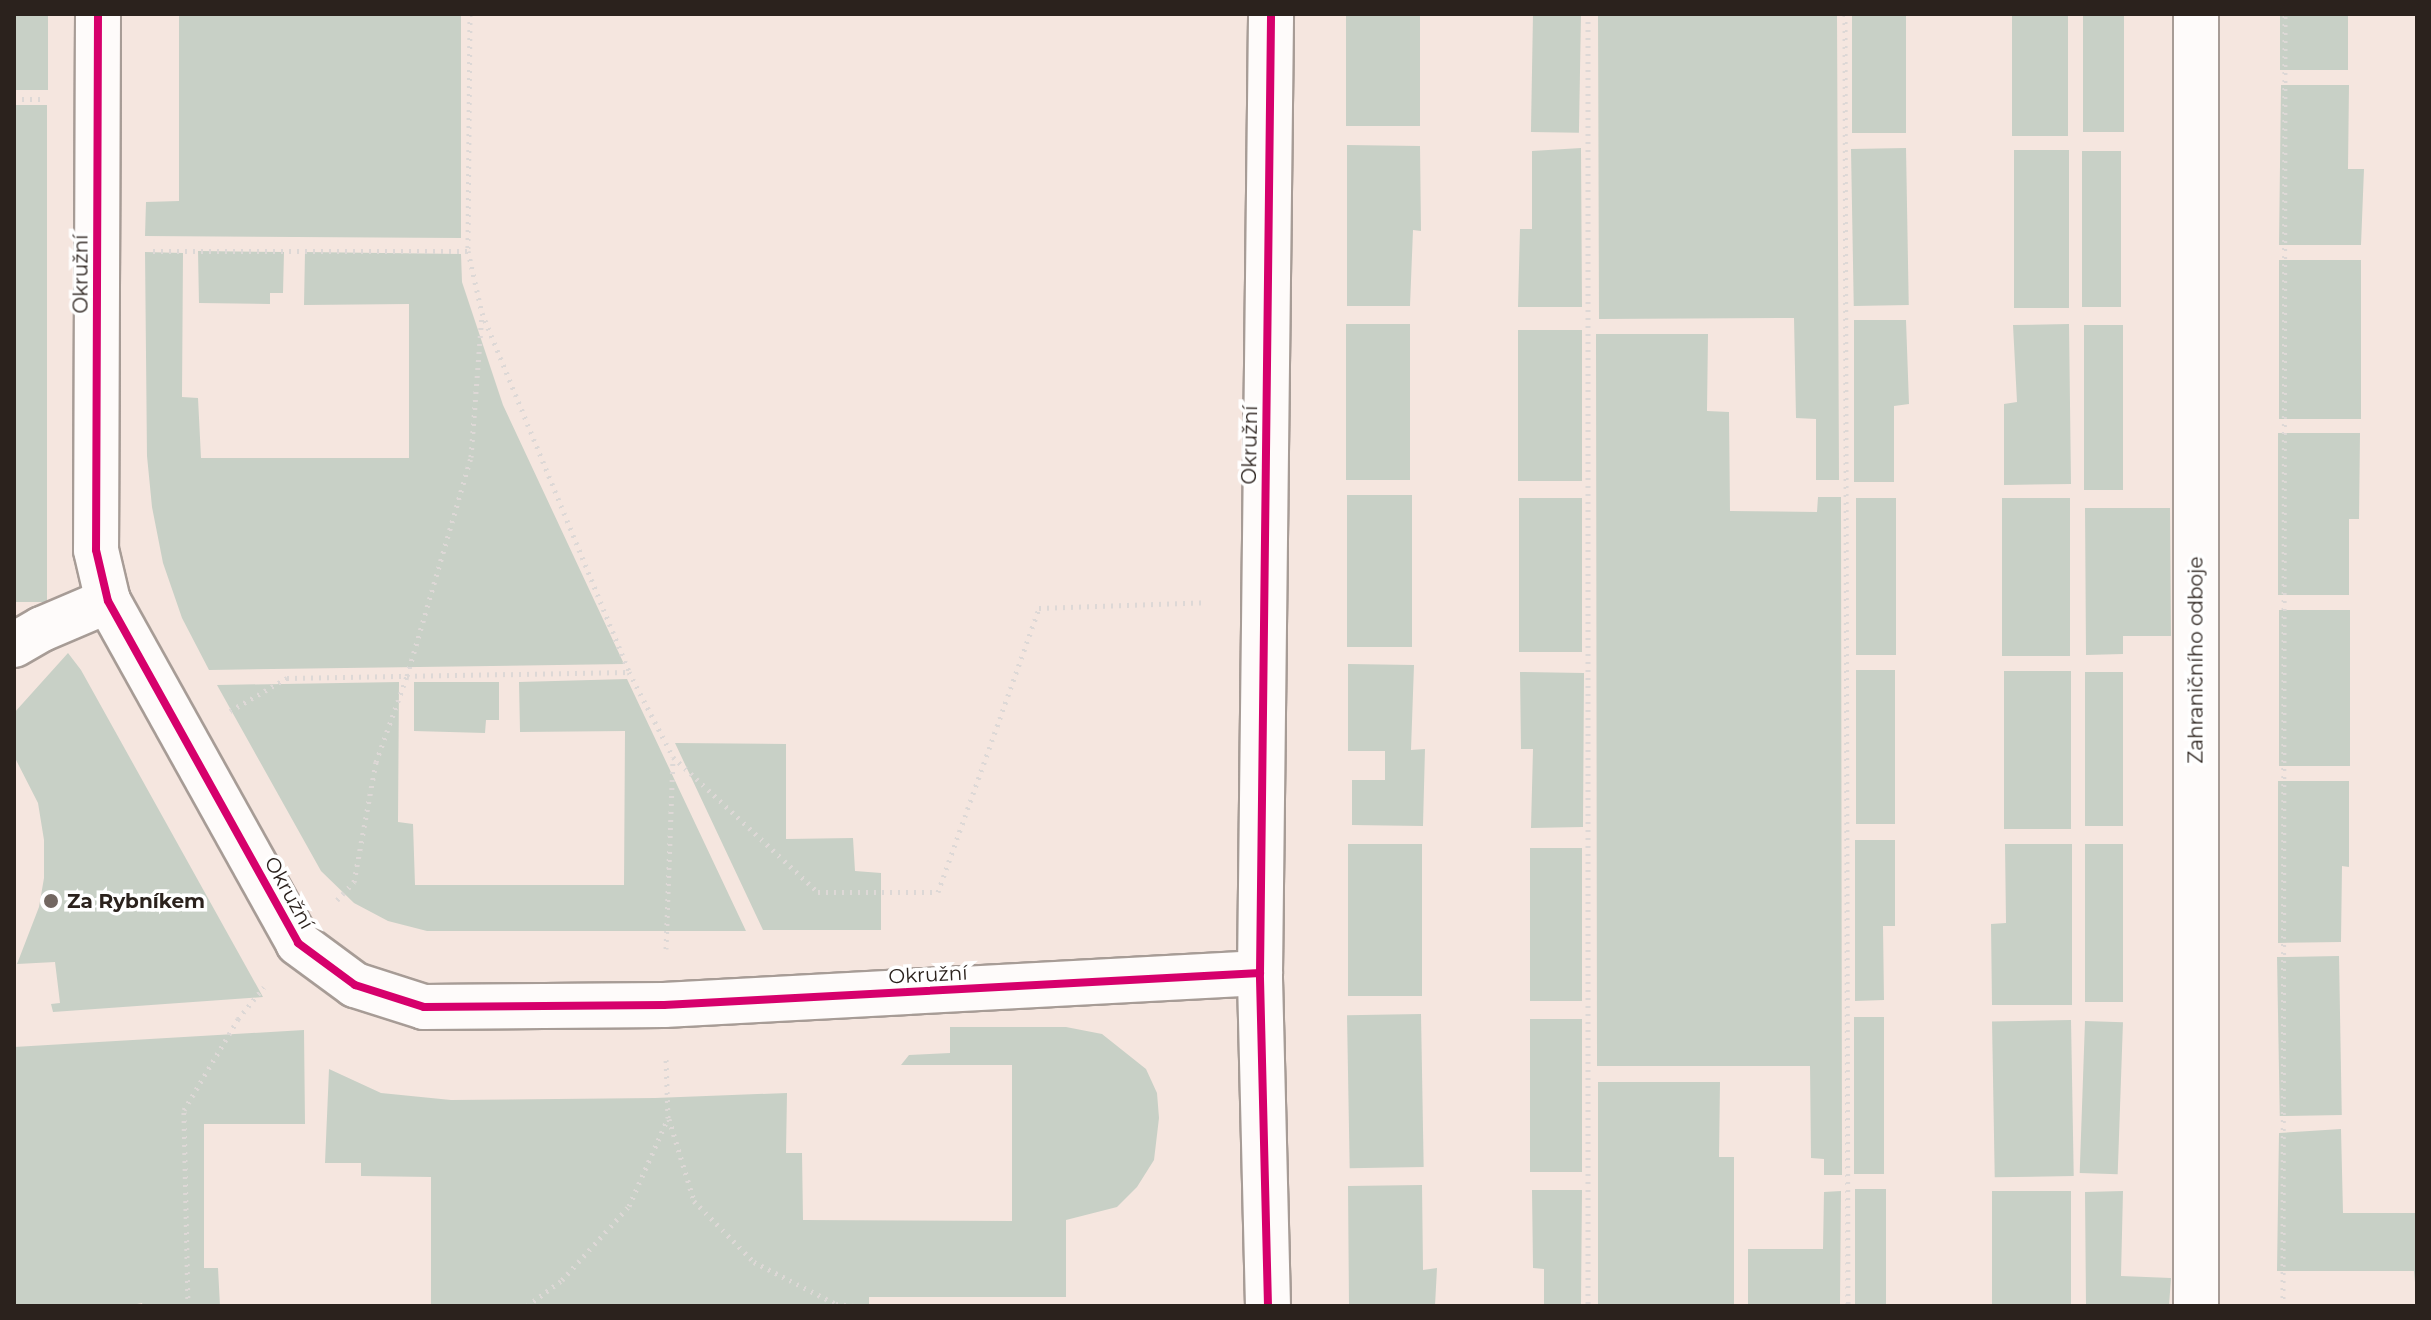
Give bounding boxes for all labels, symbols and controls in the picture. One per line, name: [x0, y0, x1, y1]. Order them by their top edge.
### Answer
street label: Okružní: [69, 234, 93, 314]
street label: Okružní: [1237, 405, 1263, 485]
street label: Zahraničního odboje: [2184, 556, 2208, 764]
street label: Okružní: [259, 853, 319, 933]
place label: Za Rybníkem: [67, 889, 205, 913]
marker: Za Rybníkem: [42, 892, 60, 910]
street label: Okružní: [888, 961, 968, 989]

